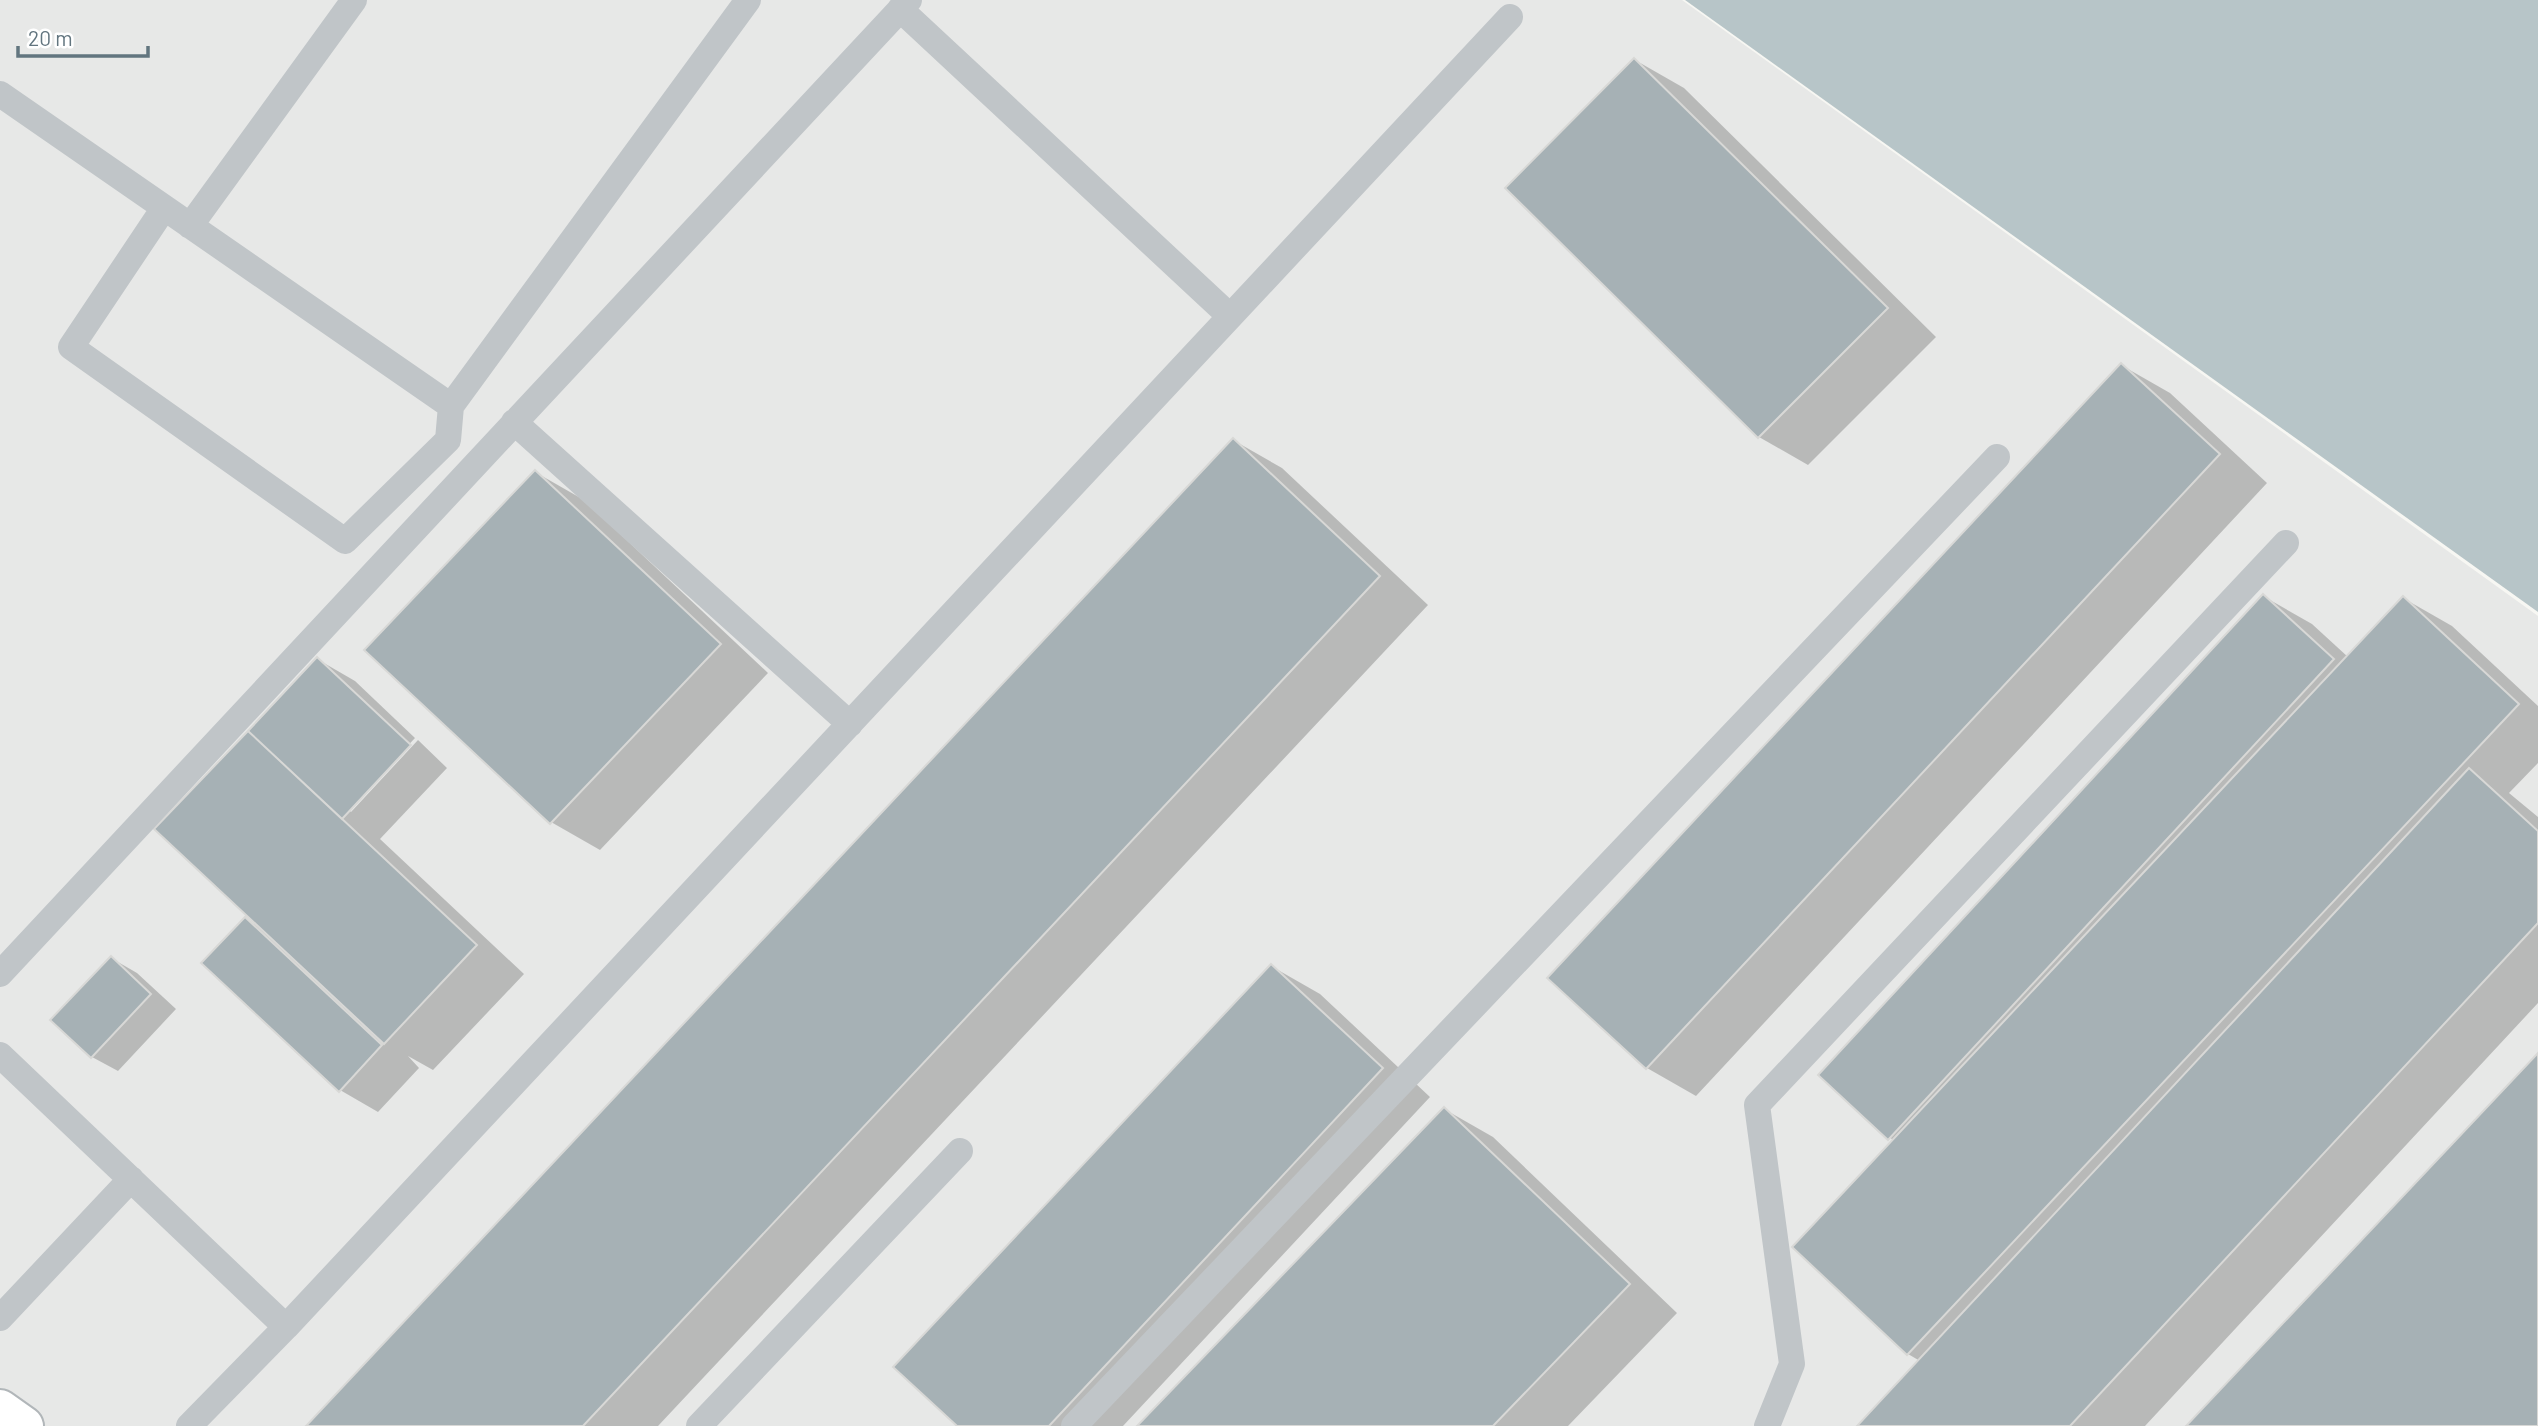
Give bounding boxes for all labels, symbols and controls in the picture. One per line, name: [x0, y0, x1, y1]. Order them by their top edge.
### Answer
scale bar: [18, 14, 147, 58]
text: 20 m: [28, 25, 73, 50]

